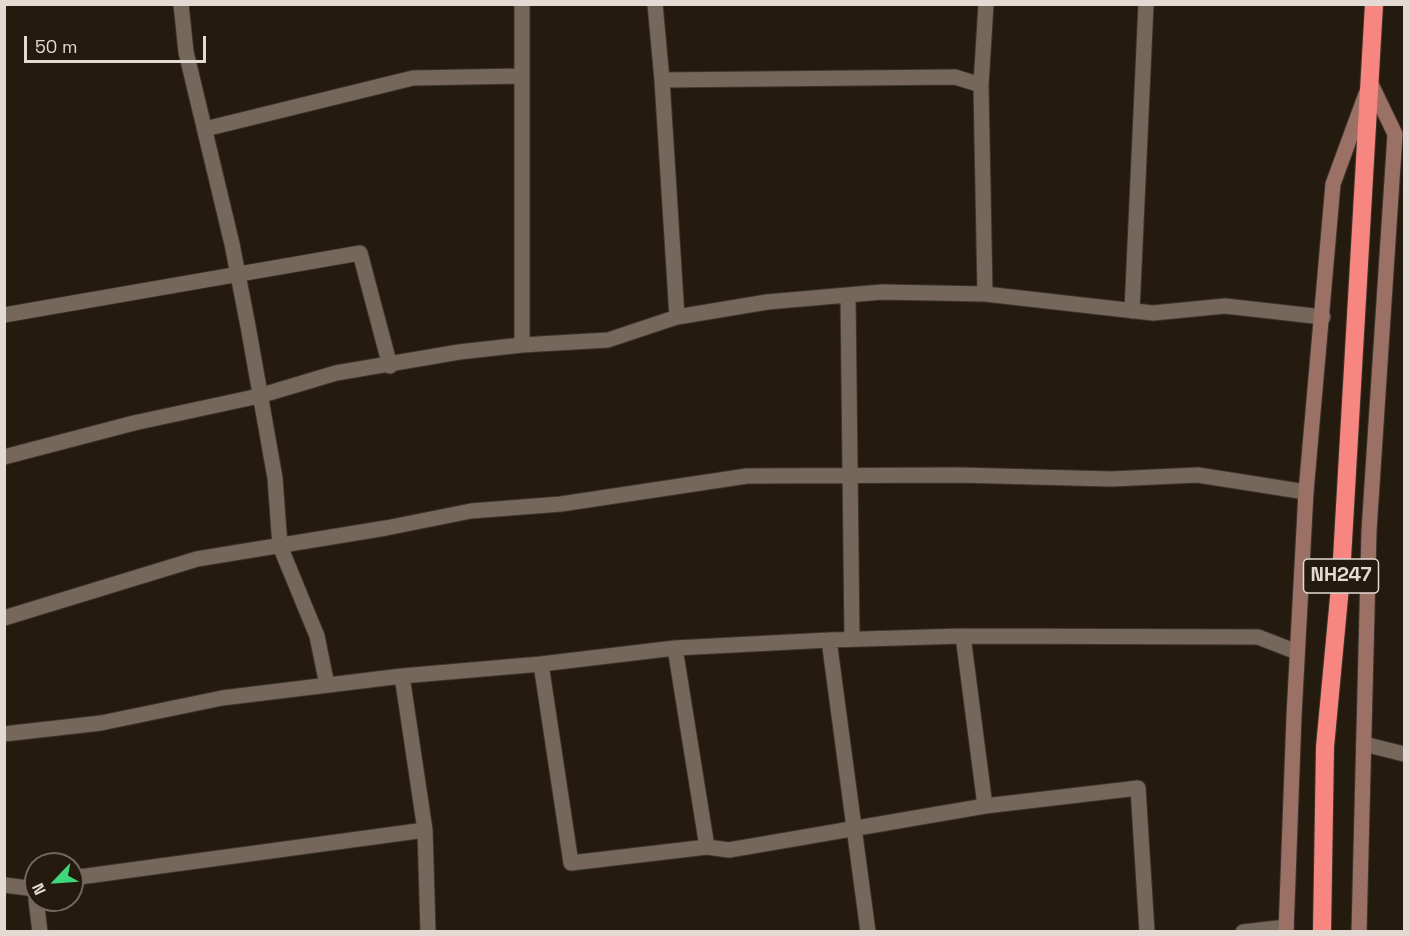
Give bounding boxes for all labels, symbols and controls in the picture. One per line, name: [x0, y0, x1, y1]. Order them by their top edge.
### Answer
scale bar: [27, 24, 208, 62]
text: 50 m: [35, 35, 77, 58]
road number: NH247: [1304, 559, 1378, 593]
north arrow: [24, 852, 84, 912]
text: N: [27, 880, 51, 898]

